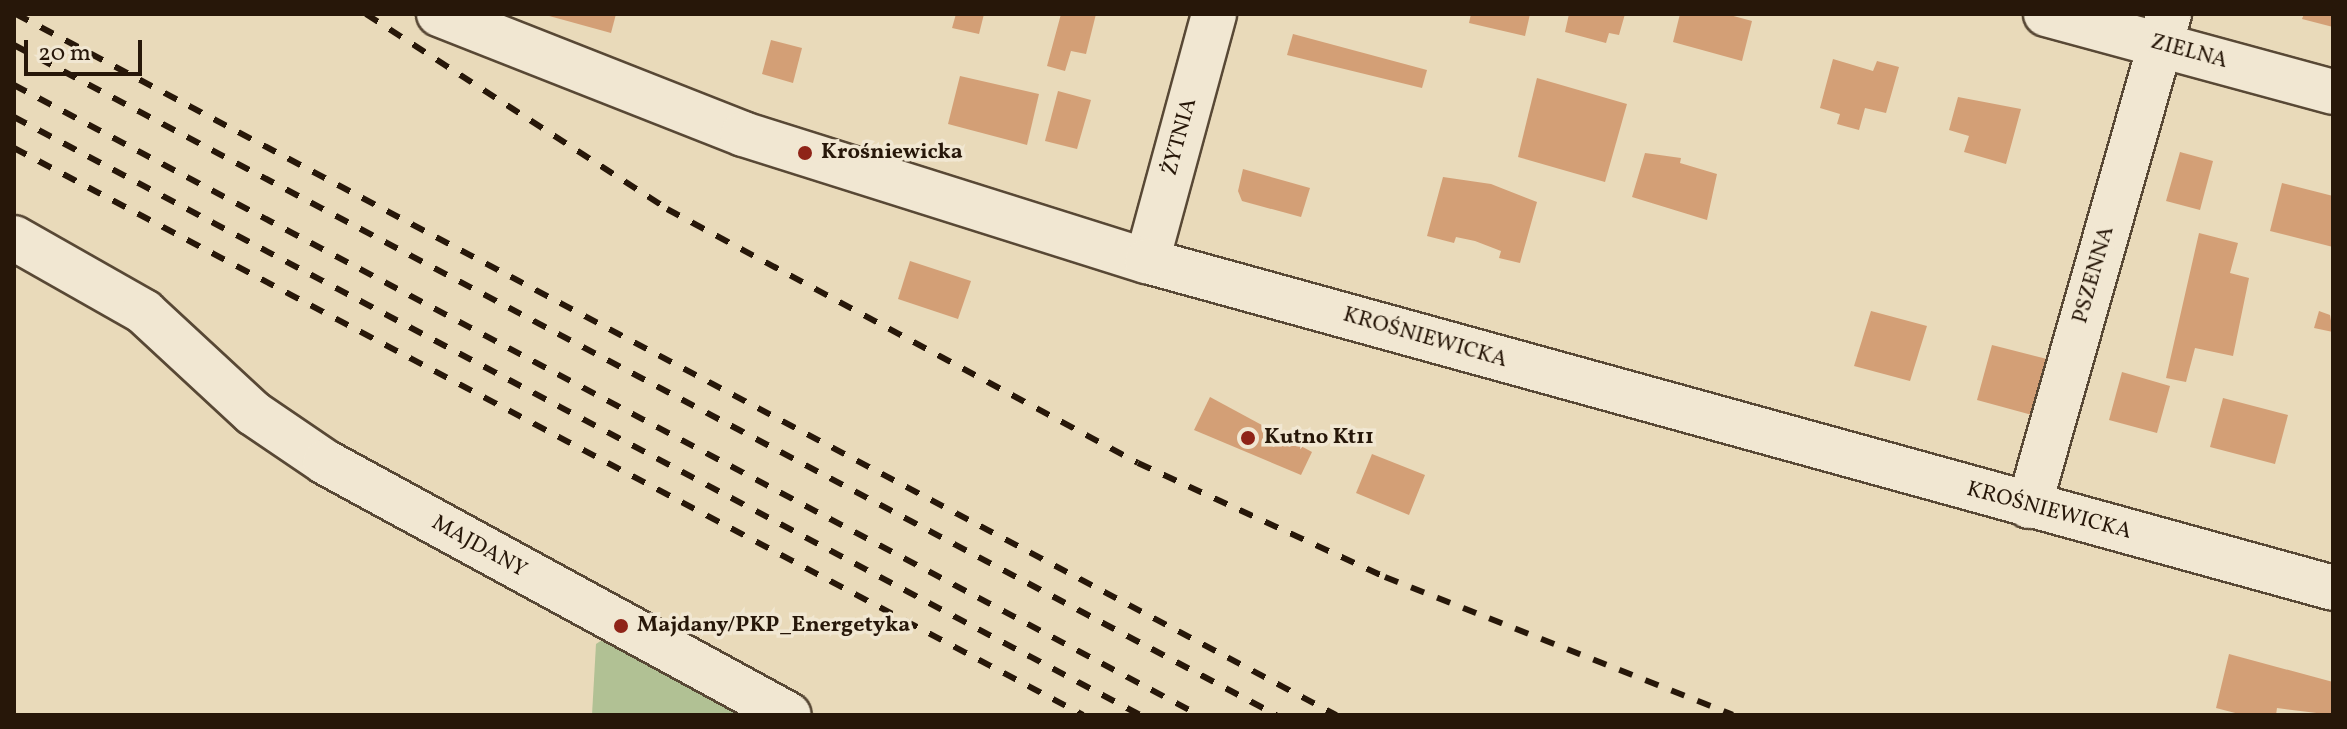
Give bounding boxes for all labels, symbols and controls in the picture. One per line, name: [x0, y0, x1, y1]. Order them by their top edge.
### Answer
scale bar: [28, 24, 146, 74]
street label: ZIELNA: [2148, 29, 2230, 75]
text: 20 m: [38, 37, 91, 71]
street label: ŻYTNIA: [1157, 95, 1203, 179]
place label: Krośniewicka: [821, 140, 963, 166]
marker: Krośniewicka: [796, 144, 814, 162]
street label: PSZENNA: [2068, 223, 2120, 327]
street label: KROŚNIEWICKA: [1340, 302, 1510, 374]
place label: Kutno Kt11: [1264, 425, 1374, 451]
marker: Kutno Kt11: [1239, 429, 1257, 447]
street label: KROŚNIEWICKA: [1964, 476, 2134, 546]
street label: MAJDANY: [427, 510, 531, 584]
place label: Majdany/PKP_Energetyka: [637, 613, 910, 639]
marker: Majdany/PKP_Energetyka: [612, 617, 630, 635]

